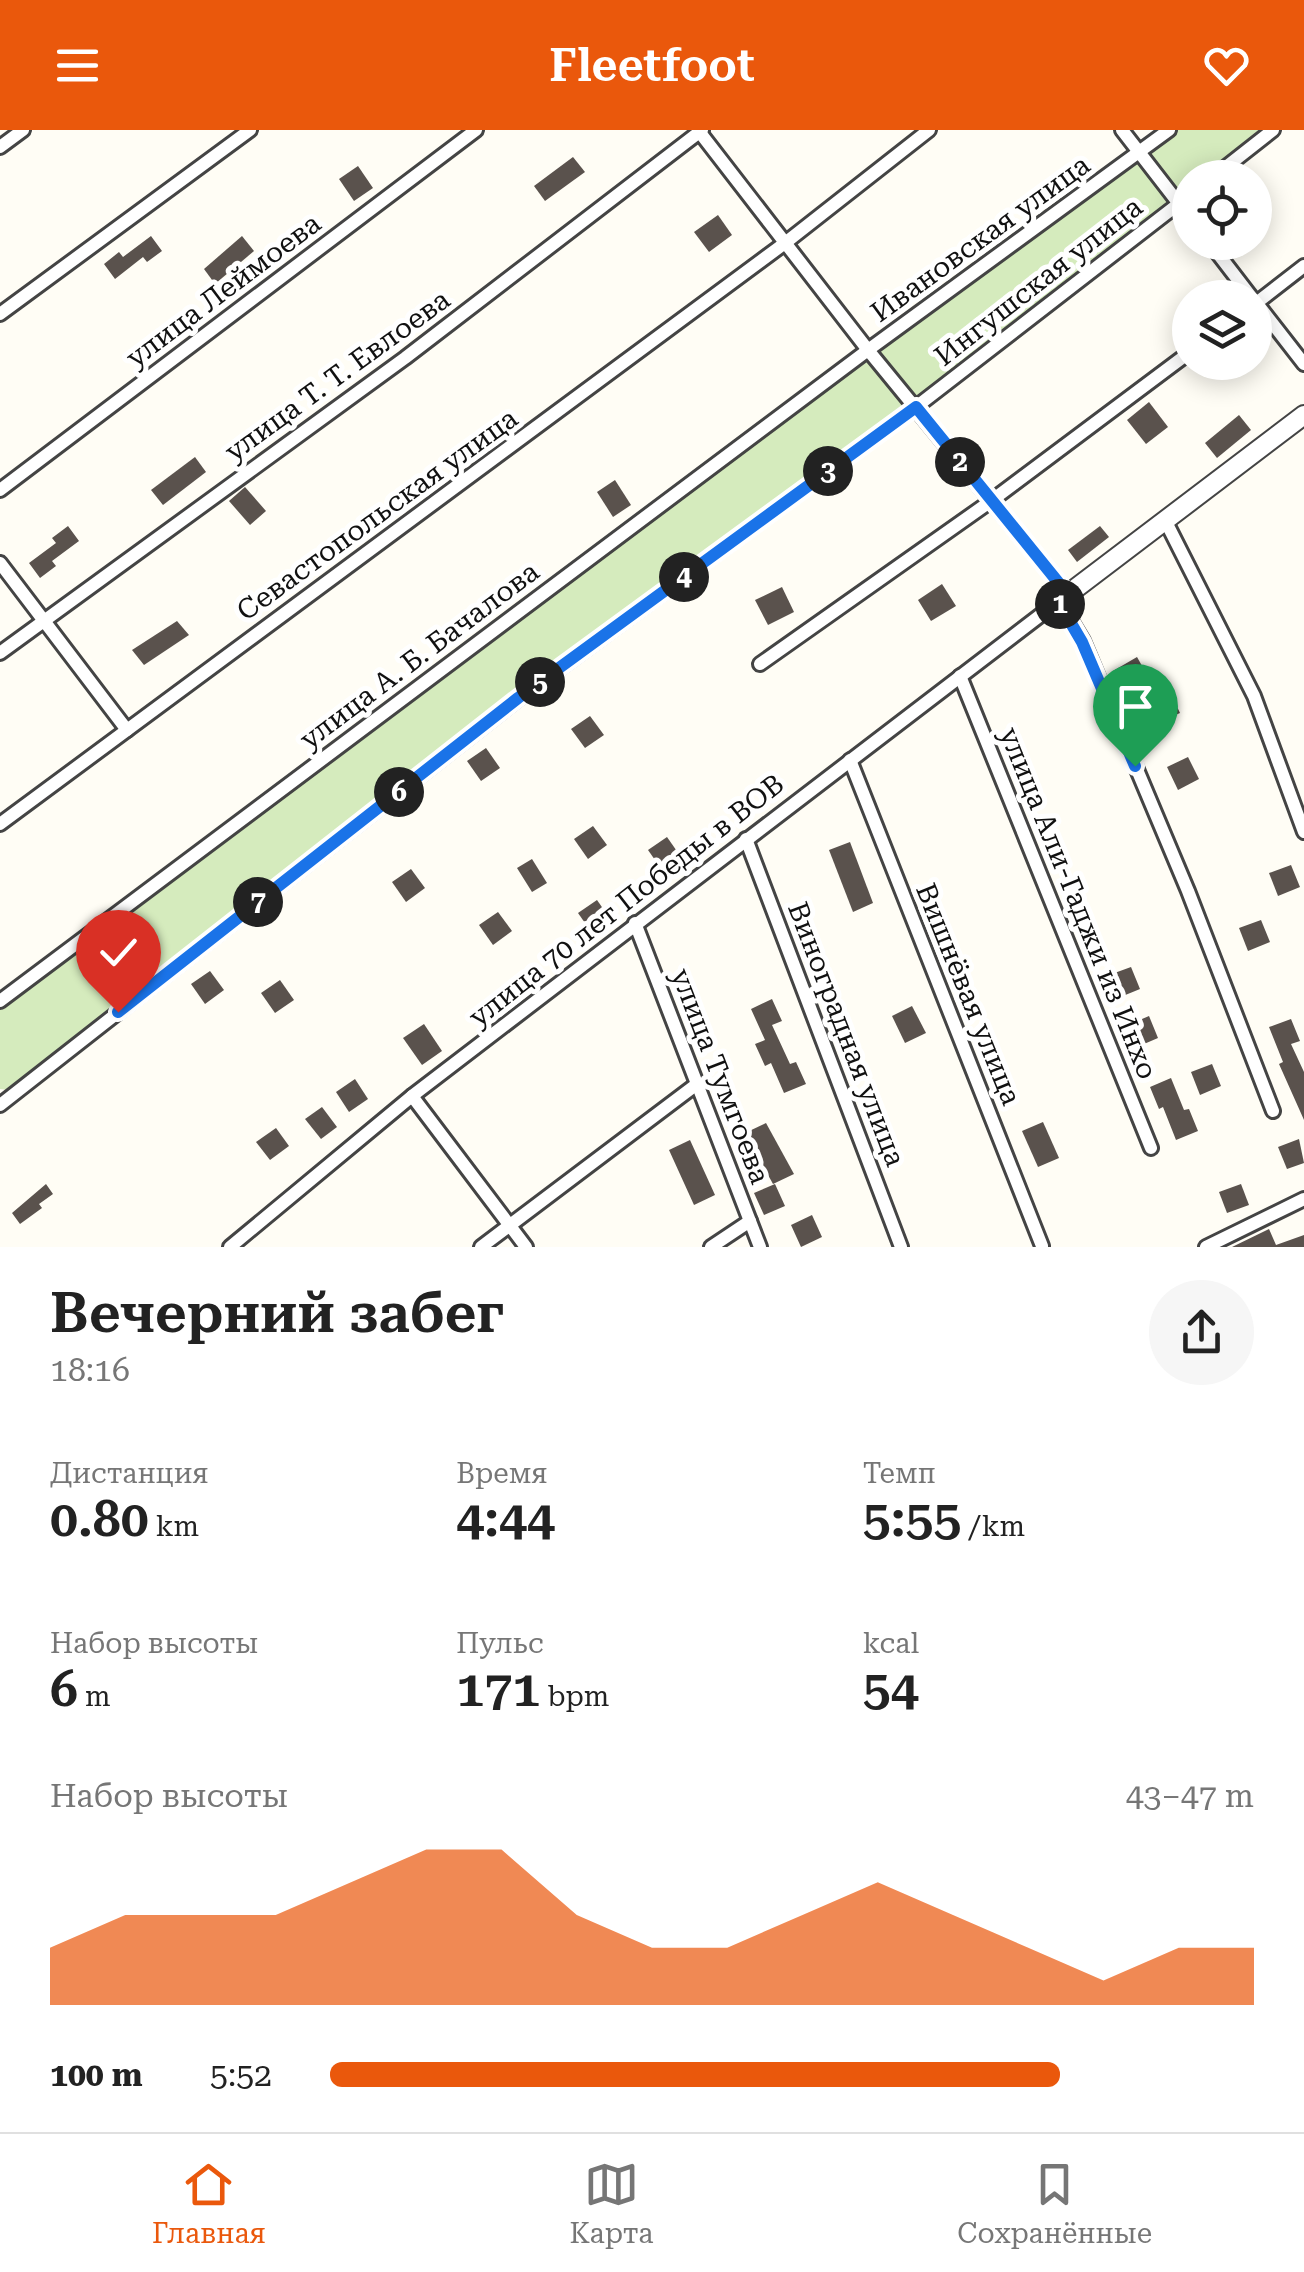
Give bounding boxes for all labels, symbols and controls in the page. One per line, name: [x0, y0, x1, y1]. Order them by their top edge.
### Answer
icon: menu: [50, 38, 105, 93]
icon: heart: [1199, 38, 1254, 93]
text: Fleetfoot: [549, 39, 755, 92]
street label: Ивановская улица: [864, 148, 1096, 329]
map controls: [1172, 160, 1272, 380]
button: locate: [1172, 160, 1272, 260]
street label: Ингушская улица: [928, 190, 1149, 373]
street label: улица Леймоева: [120, 207, 327, 374]
button: layers: [1172, 280, 1272, 380]
street label: улица Т. Т. Евлоева: [218, 283, 456, 468]
street label: Севастопольская улица: [231, 401, 524, 627]
pin: 2: [935, 437, 985, 487]
text: 2: [952, 445, 968, 478]
pin: 3: [803, 446, 853, 496]
text: 3: [820, 454, 836, 487]
pin: 4: [659, 552, 709, 602]
street label: улица А. Б. Бачалова: [293, 555, 545, 756]
text: 4: [676, 560, 692, 593]
pin: 1: [1035, 579, 1085, 629]
text: 1: [1052, 587, 1068, 620]
pin: 5: [515, 657, 565, 707]
pin: [1093, 664, 1178, 767]
text: 5: [532, 665, 548, 698]
icon: arrive: [1108, 679, 1163, 734]
street label: улица Али-Гаджи из Инхо: [993, 722, 1164, 1084]
pin: 6: [374, 767, 424, 817]
street label: улица 70 лет Победы в ВОВ: [462, 767, 790, 1034]
text: 6: [391, 775, 407, 808]
pin: 7: [233, 877, 283, 927]
street label: Вишнёвая улица: [909, 879, 1028, 1110]
text: 7: [250, 885, 266, 918]
street label: Виноградная улица: [781, 898, 912, 1171]
pin: [76, 910, 161, 1013]
icon: check: [91, 925, 146, 980]
street label: улица Тумгоева: [664, 964, 777, 1189]
button: share: [1149, 1280, 1254, 1385]
text: Вечерний забег: [50, 1281, 505, 1345]
text: 18:16: [50, 1351, 130, 1389]
text: Дистанция: [50, 1457, 208, 1490]
text: Время: [456, 1457, 547, 1490]
text: Темп: [863, 1457, 936, 1490]
text: 0.80: [50, 1490, 149, 1548]
text: 4:44: [456, 1490, 555, 1548]
text: 5:55: [863, 1490, 961, 1548]
text: km: [149, 1510, 199, 1543]
text: /km: [961, 1510, 1025, 1543]
text: Набор высоты: [50, 1627, 258, 1660]
text: Пульс: [456, 1627, 544, 1660]
text: kcal: [863, 1627, 919, 1660]
text: 6: [50, 1660, 78, 1718]
text: 171: [456, 1660, 540, 1718]
text: 54: [863, 1660, 919, 1718]
text: m: [78, 1680, 111, 1713]
text: bpm: [540, 1680, 609, 1713]
text: Набор высоты: [50, 1777, 288, 1815]
text: 43–47 m: [1126, 1777, 1254, 1815]
text: 100 m: [50, 2056, 143, 2094]
text: 5:52: [210, 2056, 272, 2094]
tab: Главная: [152, 2157, 266, 2250]
tab: Карта: [570, 2157, 653, 2250]
tab: Сохранённые: [957, 2157, 1152, 2250]

